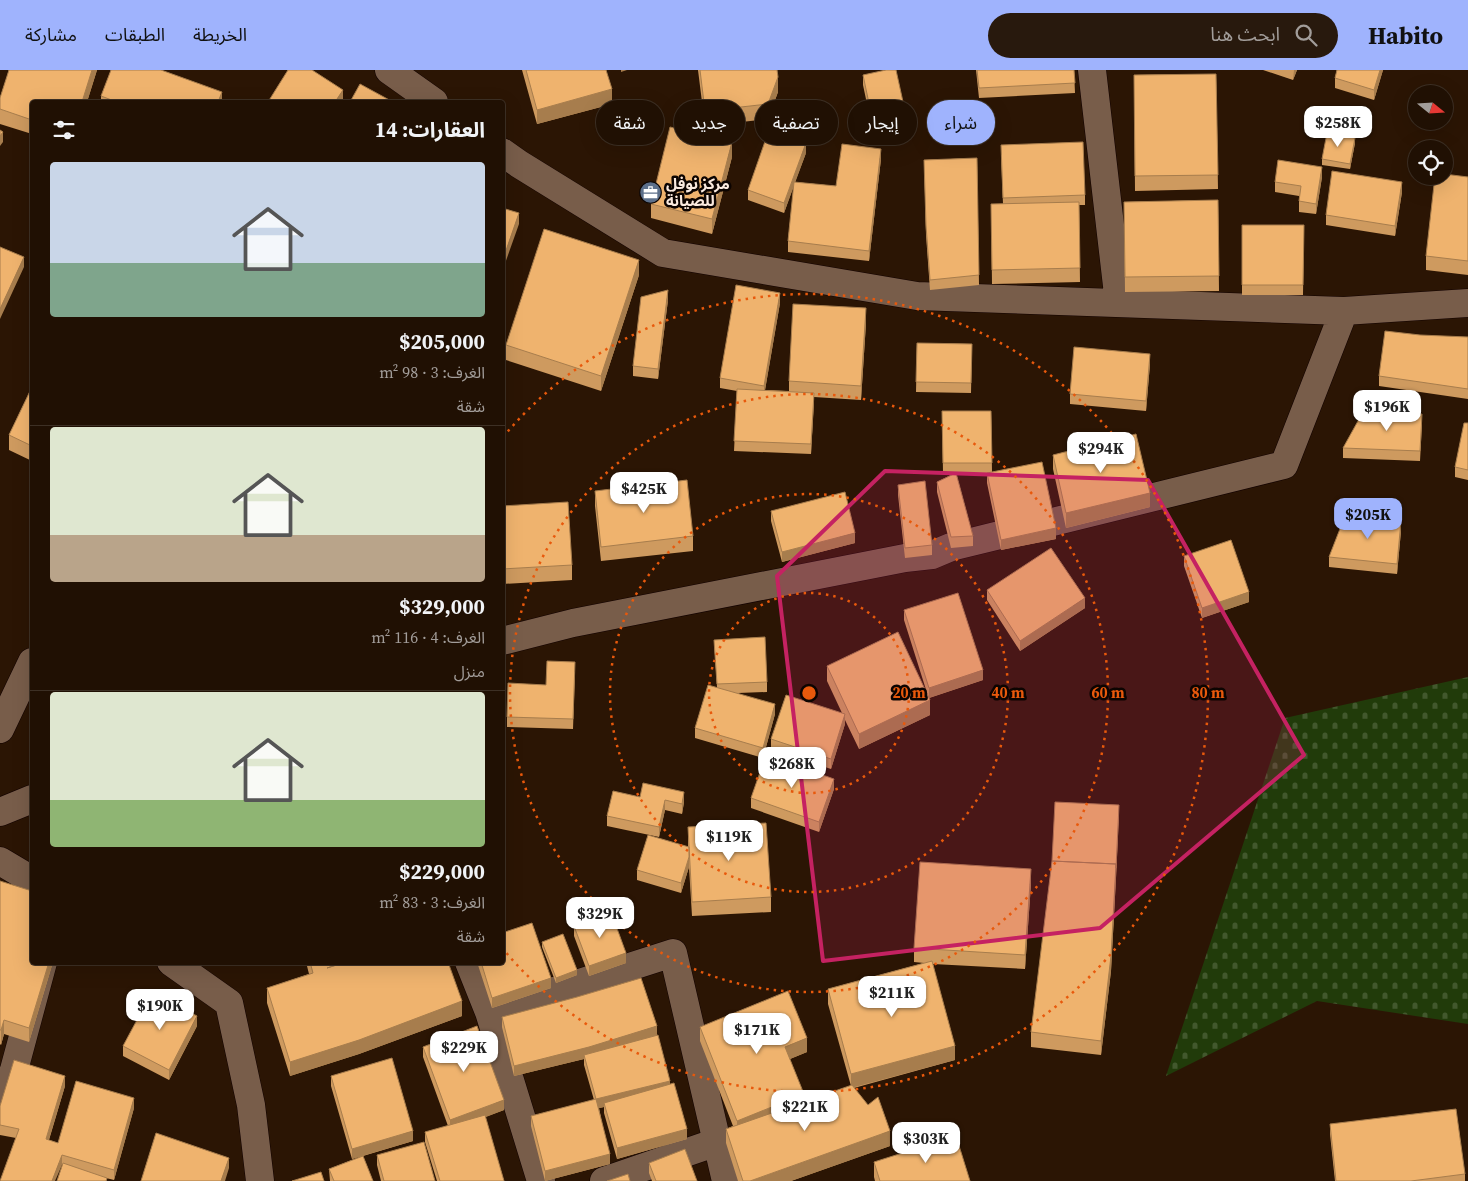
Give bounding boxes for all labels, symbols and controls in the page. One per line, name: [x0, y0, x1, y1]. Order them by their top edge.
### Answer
search box: [988, 13, 1338, 58]
text: Habito: [1368, 19, 1443, 52]
text: ابحث هنا: [1210, 21, 1280, 47]
icon: search: [1292, 21, 1320, 49]
text: مشاركة: [25, 22, 77, 47]
text: الطبقات: [105, 22, 165, 47]
text: الخريطة: [193, 22, 247, 47]
north arrow: [1408, 85, 1452, 130]
map controls: [1408, 85, 1453, 185]
chip: شقة: [596, 100, 664, 145]
chip: جديد: [674, 100, 745, 145]
chip: تصفية: [755, 100, 838, 145]
chip: إيجار: [848, 100, 917, 145]
chip: شراء: [927, 100, 995, 145]
pin: $258K: [1303, 106, 1373, 148]
text: $258K: [1315, 111, 1361, 133]
text: العقارات: 14: [375, 115, 485, 144]
icon: filters: [50, 116, 78, 144]
button: locate: [1408, 140, 1453, 185]
place label: مركز نوفل للصيانة: [666, 173, 730, 211]
office icon: مركز نوفل للصيانة: [638, 180, 662, 204]
icon: home: [223, 194, 313, 284]
text: $205,000: [399, 327, 485, 356]
text: الغرف: 3 · 98 m²: [379, 361, 485, 383]
pin: $196K: [1352, 390, 1422, 432]
text: شقة: [457, 395, 485, 417]
text: $196K: [1364, 395, 1410, 417]
pin: $294K: [1066, 432, 1136, 474]
text: $294K: [1078, 437, 1124, 459]
icon: home: [223, 460, 313, 550]
pin: $425K: [609, 472, 679, 514]
text: $425K: [621, 477, 667, 499]
pin: $205K: [1333, 498, 1403, 540]
text: $205K: [1345, 503, 1391, 525]
text: $329,000: [399, 592, 485, 621]
text: الغرف: 4 · 116 m²: [371, 626, 485, 648]
text: منزل: [454, 660, 485, 682]
text: 20 m: [892, 682, 926, 703]
text: 40 m: [991, 682, 1025, 703]
text: 60 m: [1091, 682, 1125, 703]
text: 80 m: [1191, 682, 1225, 703]
centre of rings: [800, 684, 818, 702]
icon: home: [223, 725, 313, 815]
pin: $268K: [757, 746, 827, 789]
text: $268K: [769, 752, 815, 774]
pin: $119K: [694, 820, 764, 862]
text: $119K: [706, 825, 752, 847]
text: $229,000: [399, 857, 485, 886]
text: الغرف: 3 · 83 m²: [379, 891, 485, 913]
pin: $329K: [565, 896, 635, 939]
text: $329K: [577, 902, 623, 924]
text: شقة: [457, 925, 485, 947]
pin: $211K: [857, 976, 927, 1018]
text: $211K: [869, 981, 915, 1003]
pin: $190K: [125, 988, 195, 1031]
text: $190K: [137, 994, 183, 1016]
pin: $171K: [722, 1012, 792, 1055]
text: $171K: [734, 1018, 780, 1040]
pin: $229K: [429, 1030, 499, 1073]
text: $229K: [441, 1036, 487, 1058]
pin: $221K: [770, 1090, 840, 1132]
text: $221K: [782, 1095, 828, 1117]
pin: $303K: [891, 1122, 961, 1164]
text: $303K: [903, 1127, 949, 1149]

